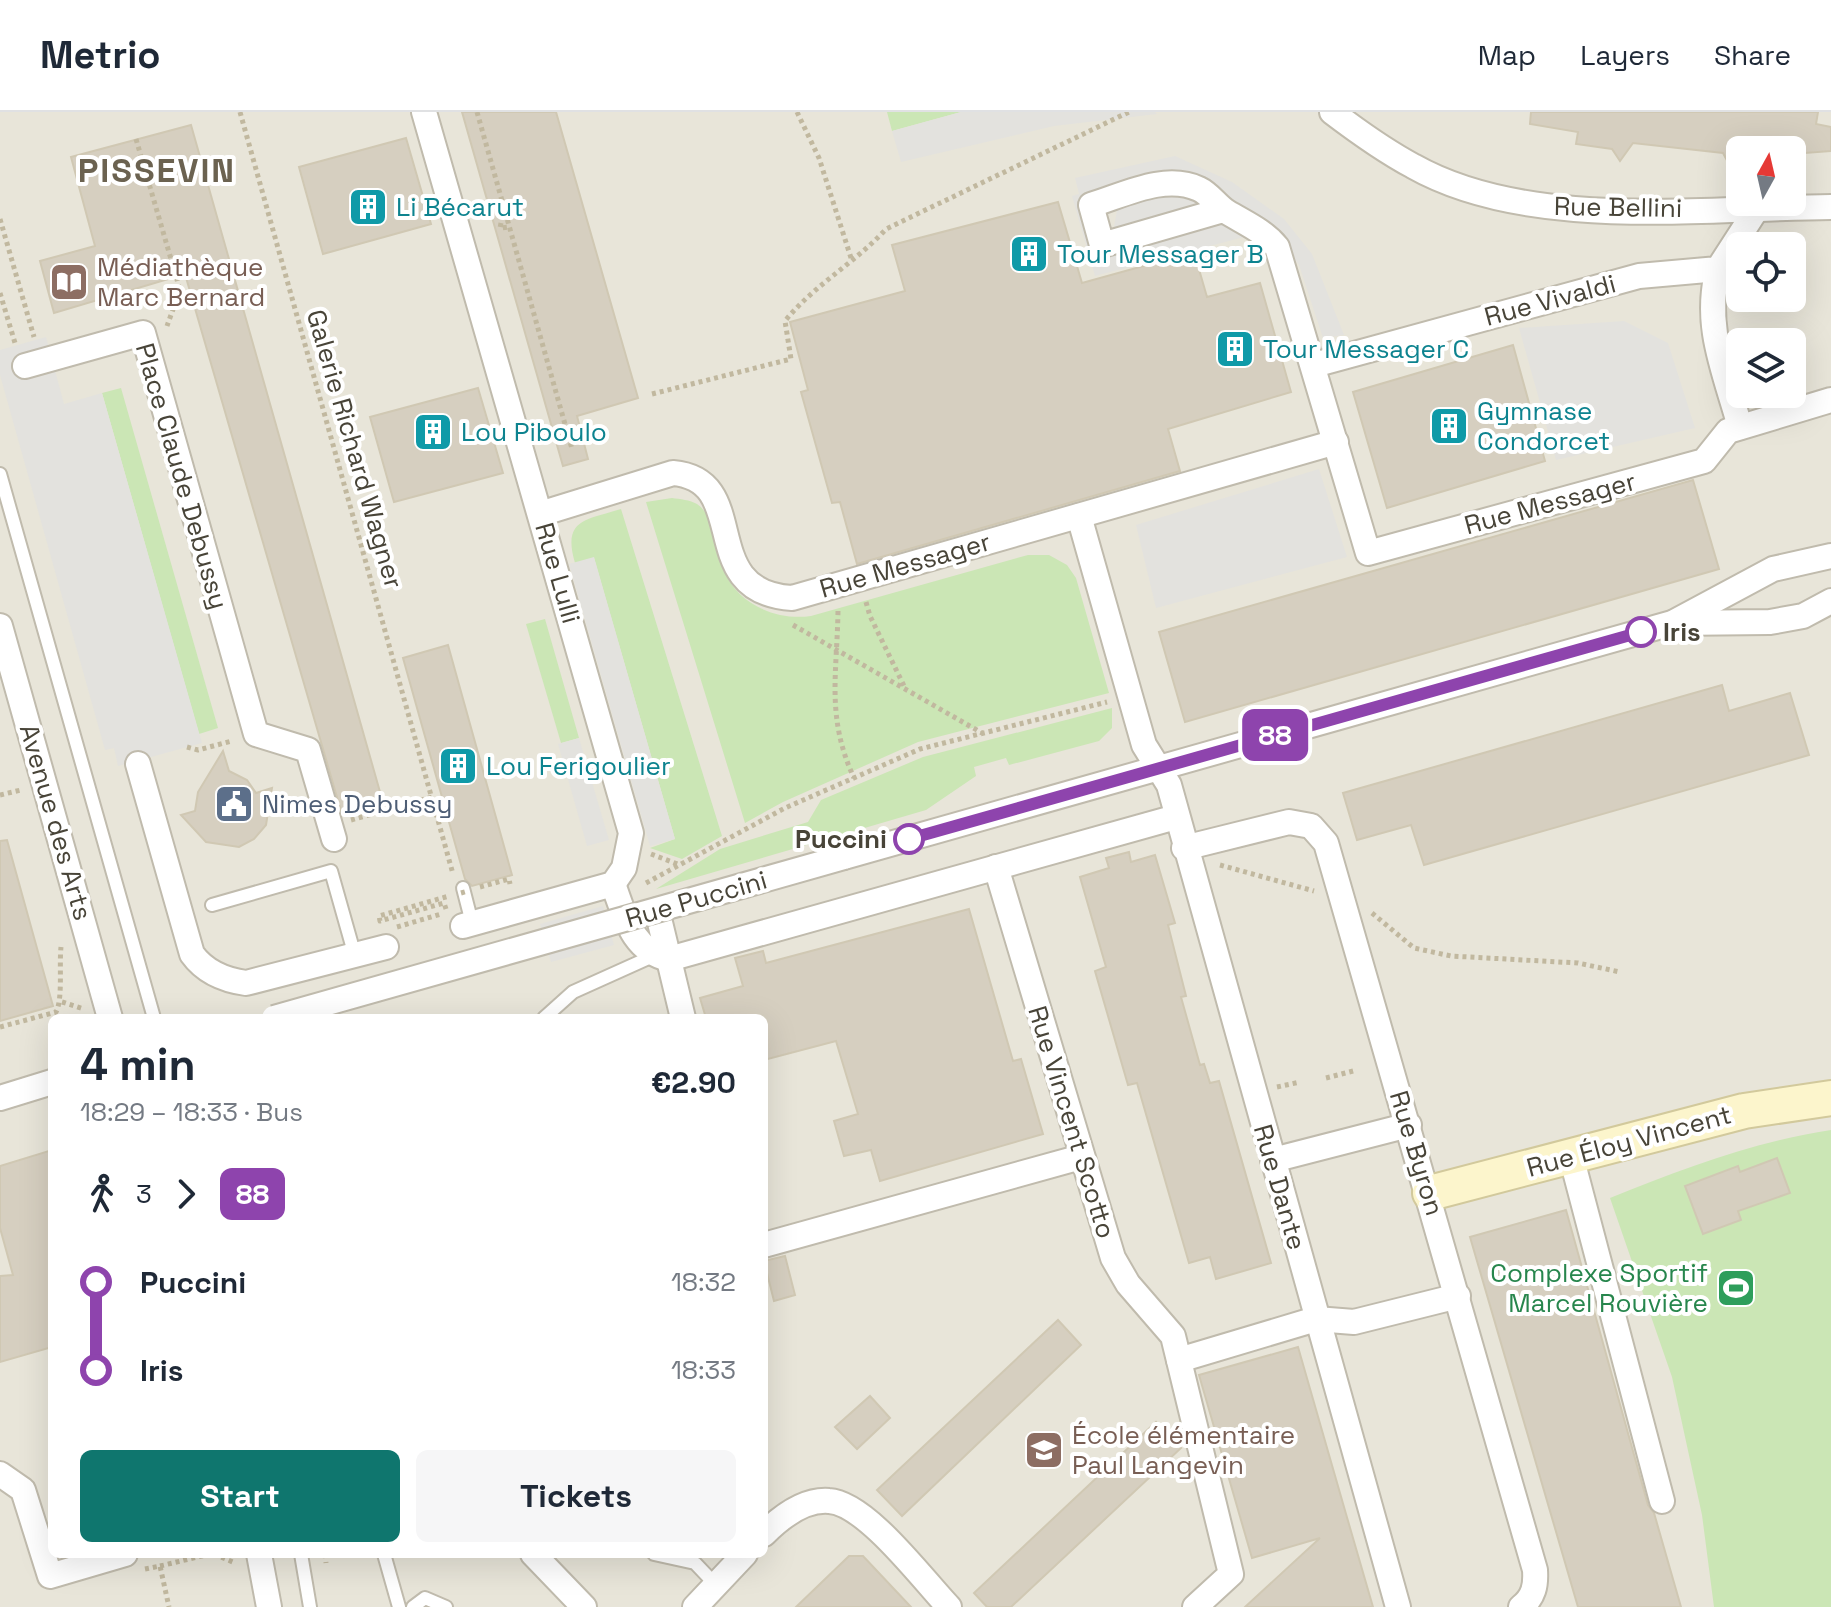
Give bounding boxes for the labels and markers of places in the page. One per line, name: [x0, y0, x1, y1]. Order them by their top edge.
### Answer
building icon: Li Bécarut: [347, 186, 389, 228]
place label: Li Bécarut: [396, 190, 524, 224]
building icon: Tour Messager B: [1008, 233, 1050, 275]
place label: Tour Messager B: [1057, 237, 1264, 271]
place label: Médiathèque Marc Bernard: [97, 250, 265, 314]
library icon: Médiathèque Marc Bernard: [48, 261, 90, 303]
building icon: Tour Messager C: [1214, 328, 1256, 370]
place label: Tour Messager C: [1263, 332, 1469, 366]
place label: Gymnase Condorcet: [1477, 394, 1610, 458]
building icon: Gymnase Condorcet: [1428, 405, 1470, 447]
building icon: Lou Piboulo: [412, 411, 454, 453]
place label: Lou Piboulo: [461, 415, 607, 449]
place label: Iris: [1663, 615, 1701, 649]
marker: Iris: [1626, 617, 1656, 647]
building icon: Lou Ferigoulier: [437, 745, 479, 787]
place label: Lou Ferigoulier: [486, 749, 671, 783]
public building icon: Nimes Debussy: [213, 783, 255, 825]
place label: Nimes Debussy: [262, 787, 452, 821]
place label: Puccini: [795, 822, 887, 856]
marker: Puccini: [894, 824, 924, 854]
place label: Complexe Sportif Marcel Rouvière: [1490, 1256, 1708, 1320]
sports icon: Complexe Sportif Marcel Rouvière: [1715, 1267, 1757, 1309]
place label: École élémentaire Paul Langevin: [1072, 1418, 1295, 1482]
school or university icon: École élémentaire Paul Langevin: [1023, 1429, 1065, 1471]

